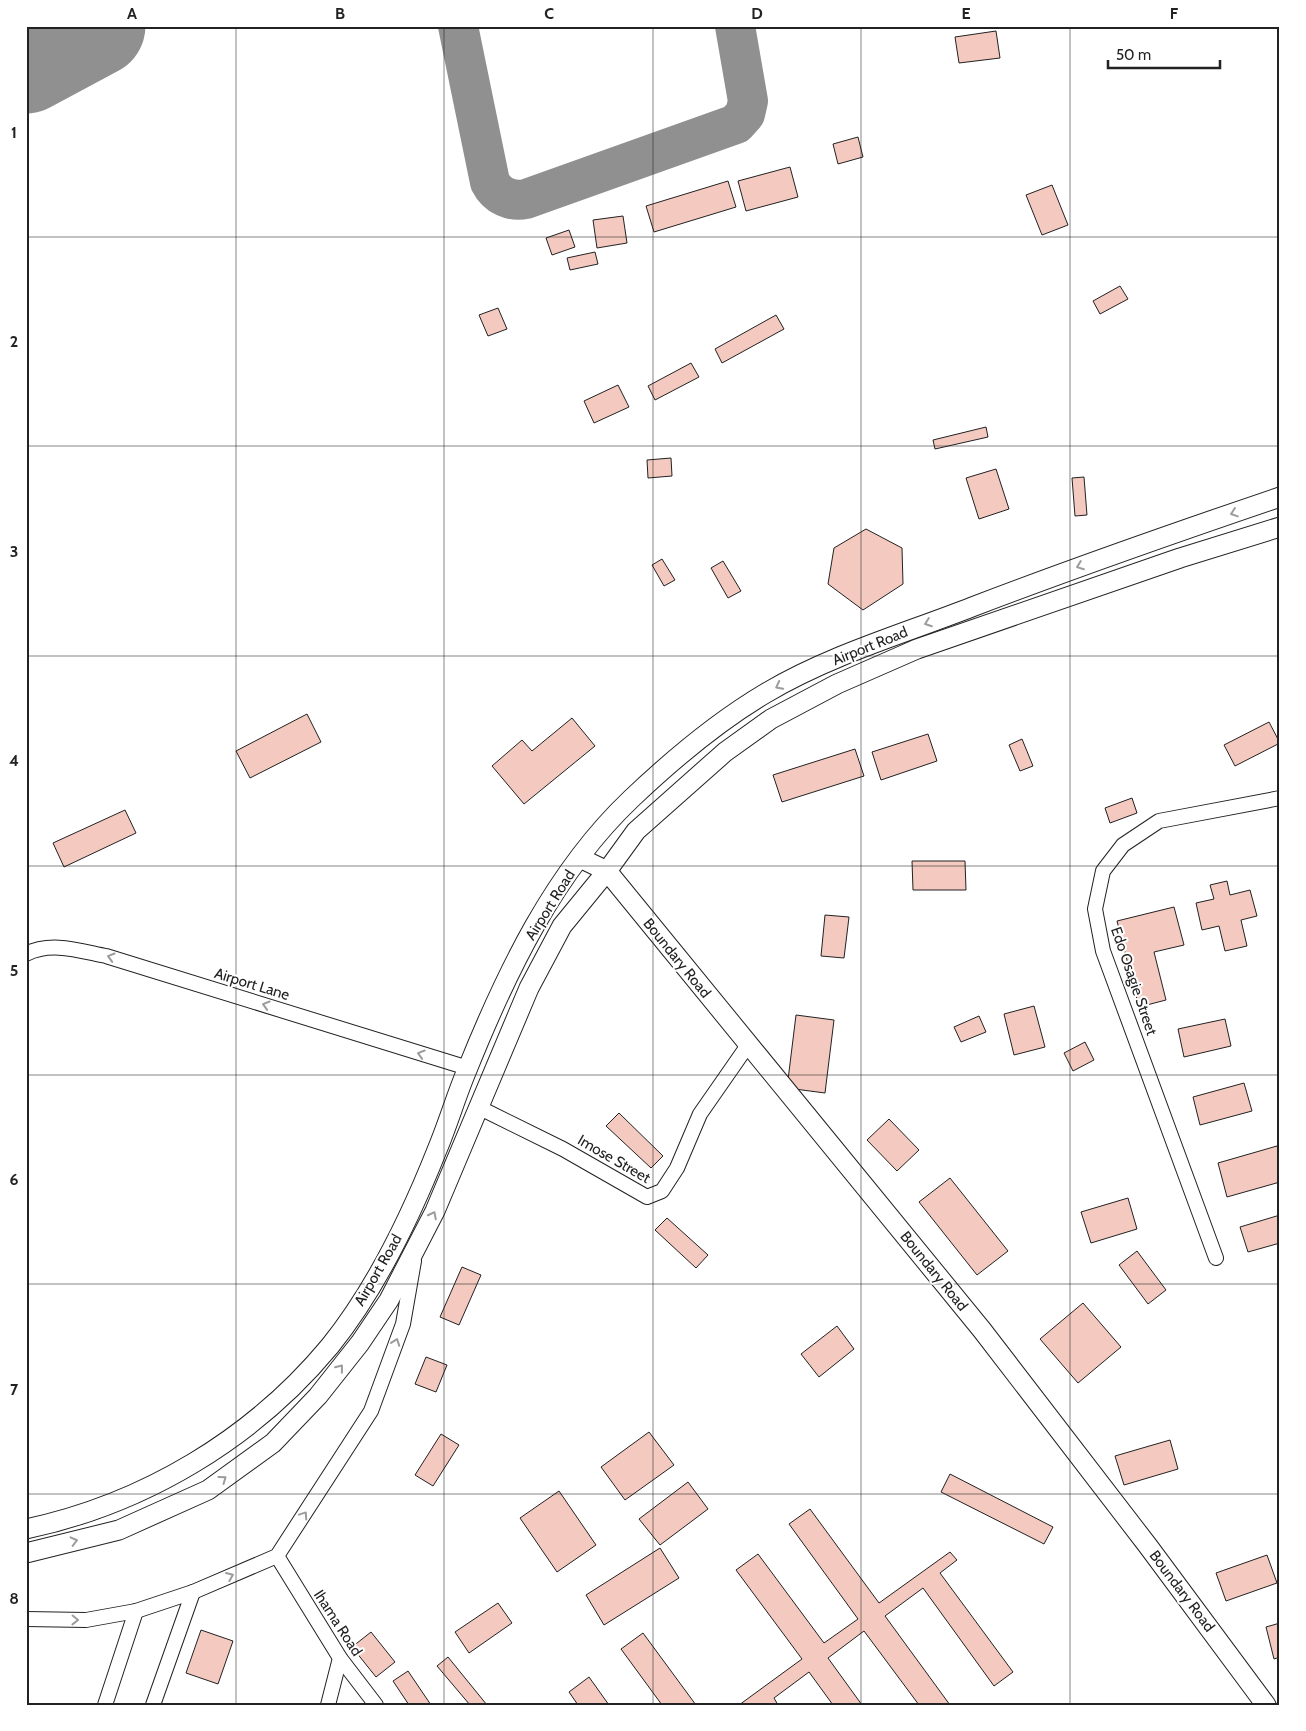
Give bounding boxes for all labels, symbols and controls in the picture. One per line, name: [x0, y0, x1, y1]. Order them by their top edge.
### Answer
text: A: [127, 4, 137, 23]
text: B: [335, 4, 345, 23]
text: C: [544, 4, 554, 23]
text: D: [751, 4, 763, 23]
text: E: [961, 4, 971, 23]
text: F: [1170, 4, 1179, 23]
scale bar: [1108, 38, 1221, 70]
text: 50 m: [1116, 46, 1151, 64]
text: 1: [11, 123, 17, 142]
text: 2: [10, 332, 18, 351]
one-way arrow: [1230, 507, 1238, 517]
text: 3: [10, 542, 18, 561]
one-way arrow: [1076, 559, 1085, 570]
one-way arrow: [924, 617, 933, 627]
street label: Airport Road: [830, 623, 910, 669]
one-way arrow: [775, 680, 784, 690]
text: 4: [9, 751, 19, 770]
street label: Airport Road: [521, 867, 579, 943]
street label: Boundary Road: [639, 915, 715, 1001]
street label: Edo Osagie Street: [1107, 924, 1161, 1038]
one-way arrow: [107, 953, 115, 963]
text: 5: [10, 961, 18, 980]
street label: Airport Lane: [212, 964, 292, 1004]
one-way arrow: [262, 1001, 271, 1011]
one-way arrow: [418, 1049, 426, 1059]
street label: Imose Street: [574, 1131, 654, 1187]
text: 6: [10, 1170, 19, 1189]
one-way arrow: [427, 1211, 437, 1220]
street label: Boundary Road: [896, 1228, 972, 1314]
street label: Airport Road: [350, 1231, 406, 1309]
one-way arrow: [390, 1338, 400, 1347]
one-way arrow: [334, 1364, 343, 1374]
text: 7: [10, 1380, 19, 1399]
one-way arrow: [217, 1477, 226, 1485]
one-way arrow: [298, 1512, 307, 1521]
one-way arrow: [69, 1537, 77, 1547]
street label: Boundary Road: [1146, 1547, 1218, 1635]
one-way arrow: [225, 1571, 234, 1582]
street label: Ihama Road: [310, 1587, 366, 1659]
text: 8: [9, 1589, 19, 1608]
one-way arrow: [72, 1615, 79, 1625]

